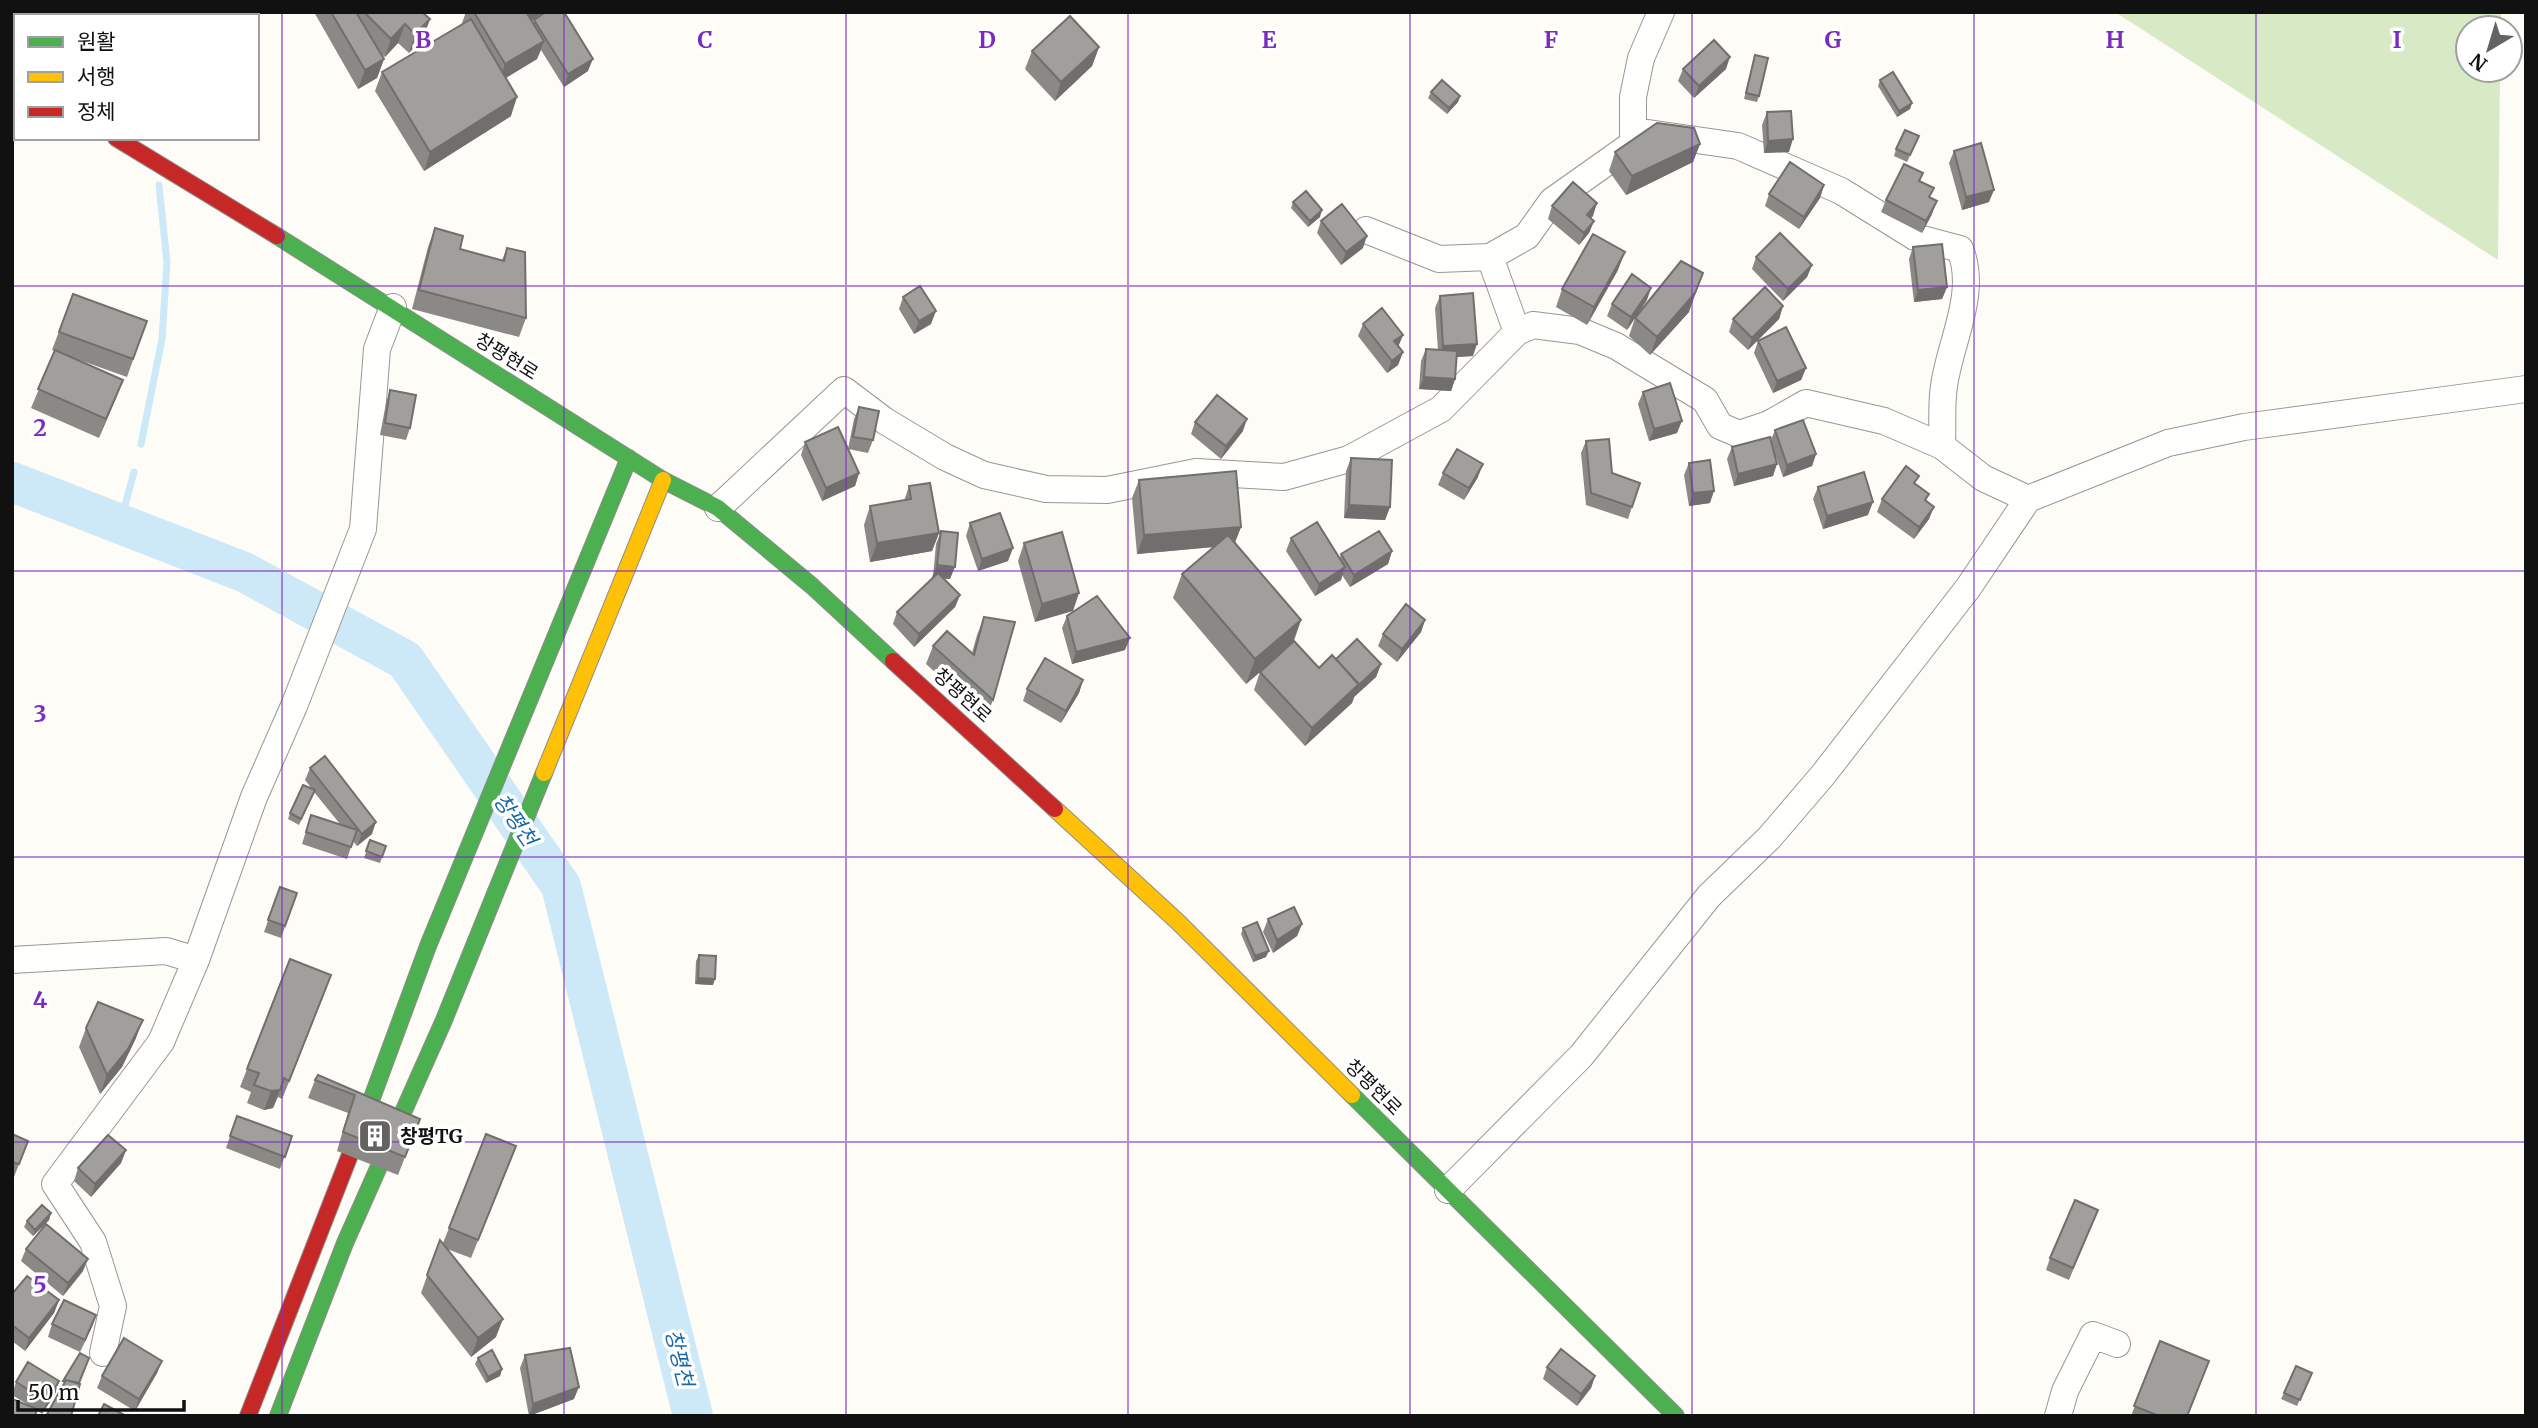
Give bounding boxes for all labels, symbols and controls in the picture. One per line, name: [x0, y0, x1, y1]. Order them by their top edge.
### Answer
legend: [14, 14, 259, 140]
north arrow: [2454, 14, 2524, 84]
text: B: [415, 25, 431, 54]
text: C: [697, 25, 713, 54]
text: D: [978, 25, 996, 54]
text: E: [1261, 25, 1277, 54]
text: F: [1544, 25, 1558, 54]
text: G: [1825, 25, 1842, 54]
text: H: [2106, 25, 2125, 54]
text: I: [2392, 25, 2402, 54]
text: 원활: [77, 28, 116, 55]
text: N: [2465, 48, 2492, 76]
text: 서행: [77, 63, 116, 90]
text: 정체: [77, 98, 116, 125]
street label: 창평현로: [471, 327, 543, 385]
text: 2: [33, 413, 47, 442]
street label: 창평현로: [929, 663, 997, 727]
text: 3: [33, 699, 47, 728]
water label: 창평천: [488, 788, 545, 853]
text: 4: [33, 985, 48, 1014]
street label: 창평현로: [1341, 1054, 1407, 1120]
building icon: 창평TG: [356, 1117, 394, 1155]
place label: 창평TG: [400, 1124, 463, 1148]
text: 5: [33, 1270, 47, 1299]
water label: 창평천: [659, 1326, 700, 1392]
scale bar: [18, 1368, 184, 1412]
text: 50 m: [28, 1379, 79, 1406]

